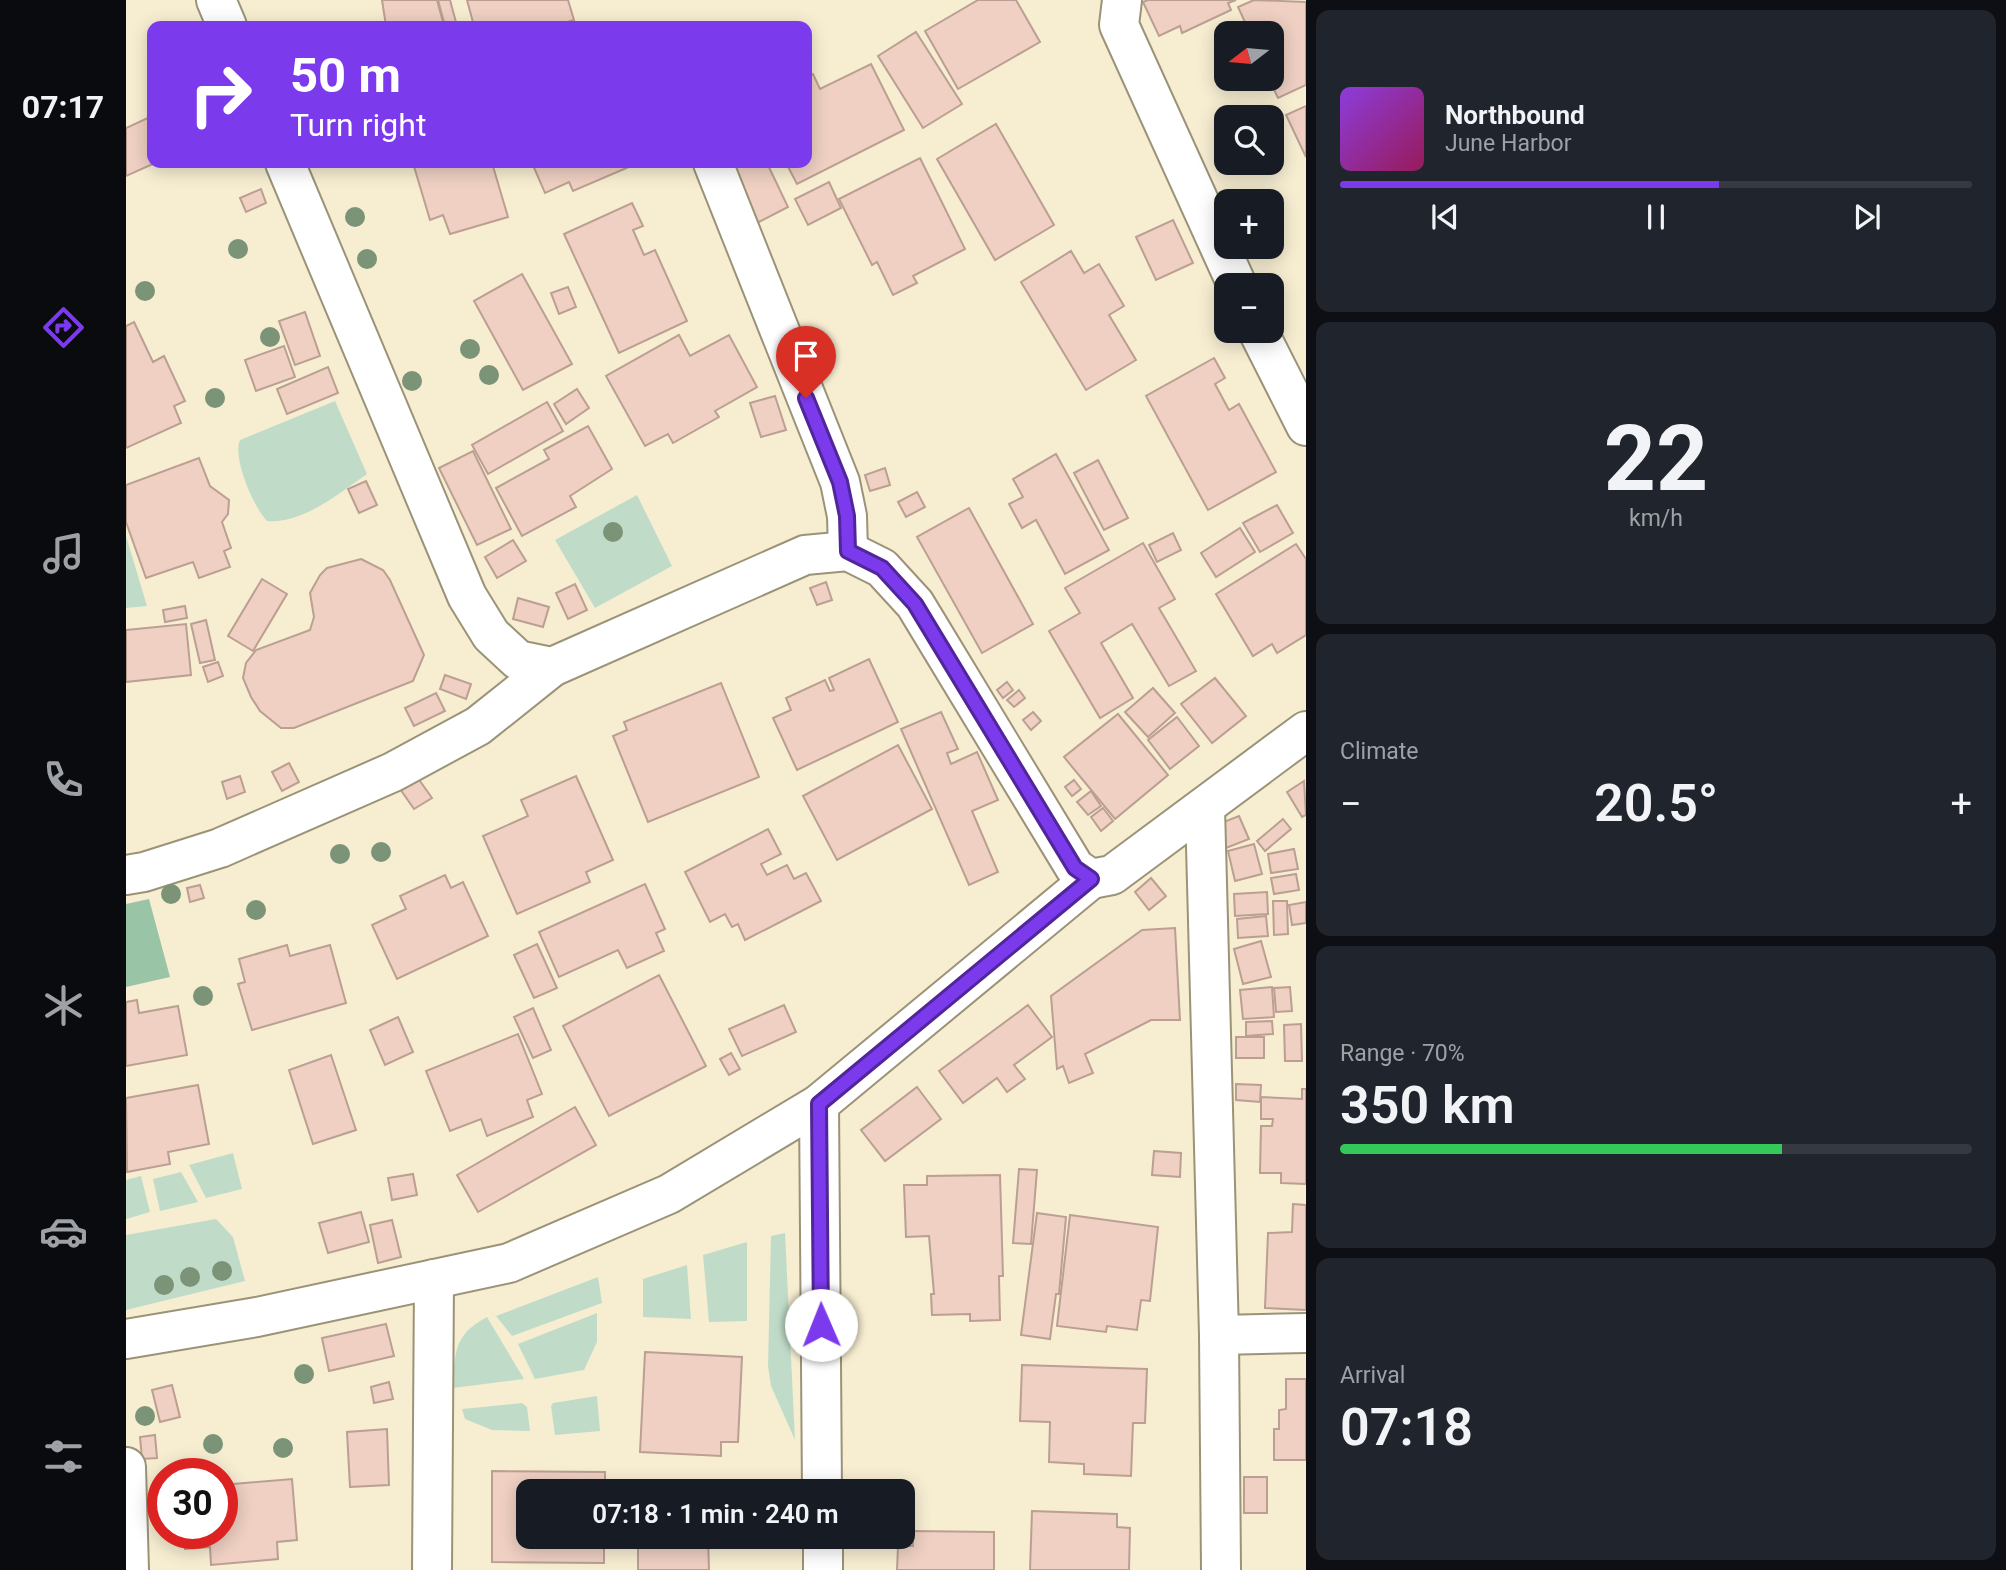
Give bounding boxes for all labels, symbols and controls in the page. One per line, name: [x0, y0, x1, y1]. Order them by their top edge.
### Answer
north arrow: [1214, 21, 1284, 91]
map controls: [1214, 21, 1284, 343]
text: 50 m: [290, 47, 401, 104]
icon: right: [175, 49, 266, 140]
text: 07:17: [22, 88, 104, 126]
text: Northbound: [1445, 100, 1585, 130]
button: search: [1214, 105, 1284, 175]
text: Turn right: [290, 106, 426, 144]
text: June Harbor: [1445, 130, 1572, 157]
button: +: [1214, 189, 1284, 259]
icon: previous: [1426, 198, 1464, 236]
icon: pause: [1637, 198, 1675, 236]
icon: next: [1848, 198, 1886, 236]
button: −: [1214, 273, 1284, 343]
icon: directions: [39, 303, 88, 352]
pin: [776, 326, 836, 398]
icon: arrive: [787, 337, 825, 375]
text: 22: [1604, 406, 1708, 512]
text: km/h: [1629, 505, 1683, 532]
icon: music: [39, 529, 88, 578]
text: Climate: [1340, 738, 1419, 765]
icon: phone: [39, 755, 88, 804]
text: 20.5°: [1594, 773, 1718, 834]
text: −: [1340, 782, 1362, 826]
text: +: [1950, 782, 1972, 826]
icon: climate: [39, 981, 88, 1030]
text: Range · 70%: [1340, 1040, 1465, 1067]
text: 350 km: [1340, 1075, 1515, 1136]
icon: car: [39, 1207, 88, 1256]
position arrow: [784, 1288, 858, 1362]
text: Arrival: [1340, 1362, 1405, 1389]
text: 07:18: [1340, 1397, 1473, 1458]
icon: filters: [39, 1432, 88, 1481]
speed limit sign: 30: [147, 1458, 238, 1549]
text: 07:18 · 1 min · 240 m: [592, 1499, 839, 1529]

